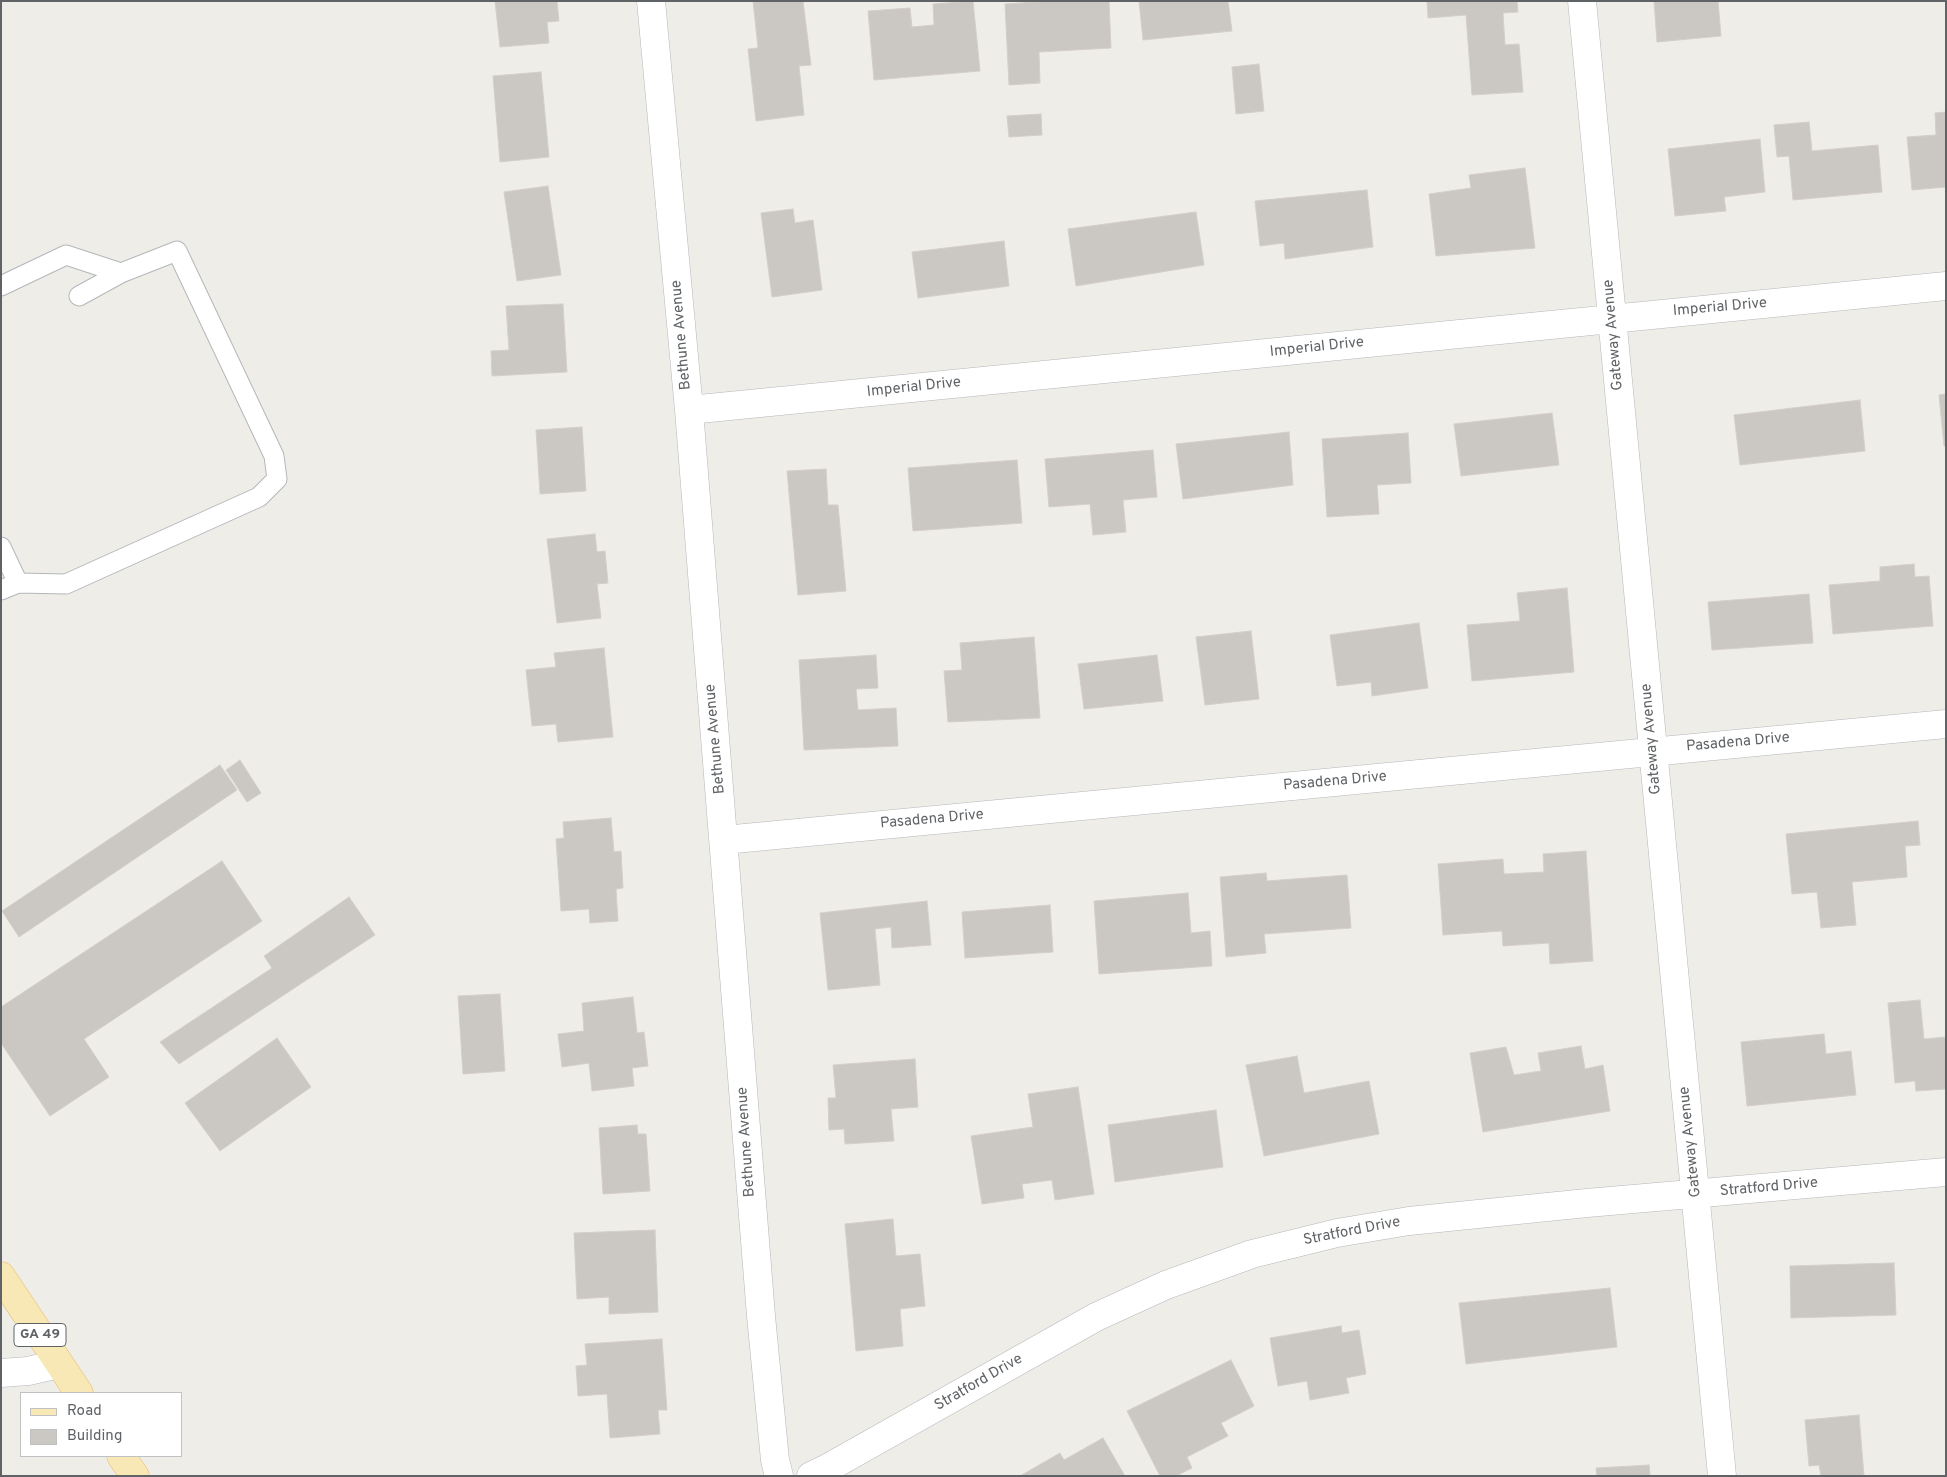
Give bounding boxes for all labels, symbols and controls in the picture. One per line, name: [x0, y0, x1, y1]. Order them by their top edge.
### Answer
street label: Bethune Avenue: [668, 279, 696, 391]
street label: Gateway Avenue: [1600, 279, 1628, 391]
street label: Imperial Drive: [1672, 295, 1768, 321]
street label: Imperial Drive: [1269, 334, 1365, 362]
street label: Imperial Drive: [866, 374, 962, 402]
street label: Bethune Avenue: [702, 683, 730, 795]
street label: Gateway Avenue: [1638, 683, 1666, 795]
street label: Pasadena Drive: [1685, 729, 1791, 757]
street label: Pasadena Drive: [1282, 768, 1388, 796]
street label: Pasadena Drive: [879, 806, 985, 834]
street label: Bethune Avenue: [734, 1086, 760, 1198]
street label: Gateway Avenue: [1676, 1086, 1706, 1198]
street label: Stratford Drive: [1719, 1175, 1819, 1201]
street label: Stratford Drive: [1302, 1214, 1402, 1250]
road number: GA 49: [14, 1324, 66, 1346]
street label: Stratford Drive: [932, 1351, 1026, 1415]
legend: [20, 1392, 182, 1457]
text: Road: [67, 1402, 102, 1421]
text: Building: [67, 1427, 122, 1446]

